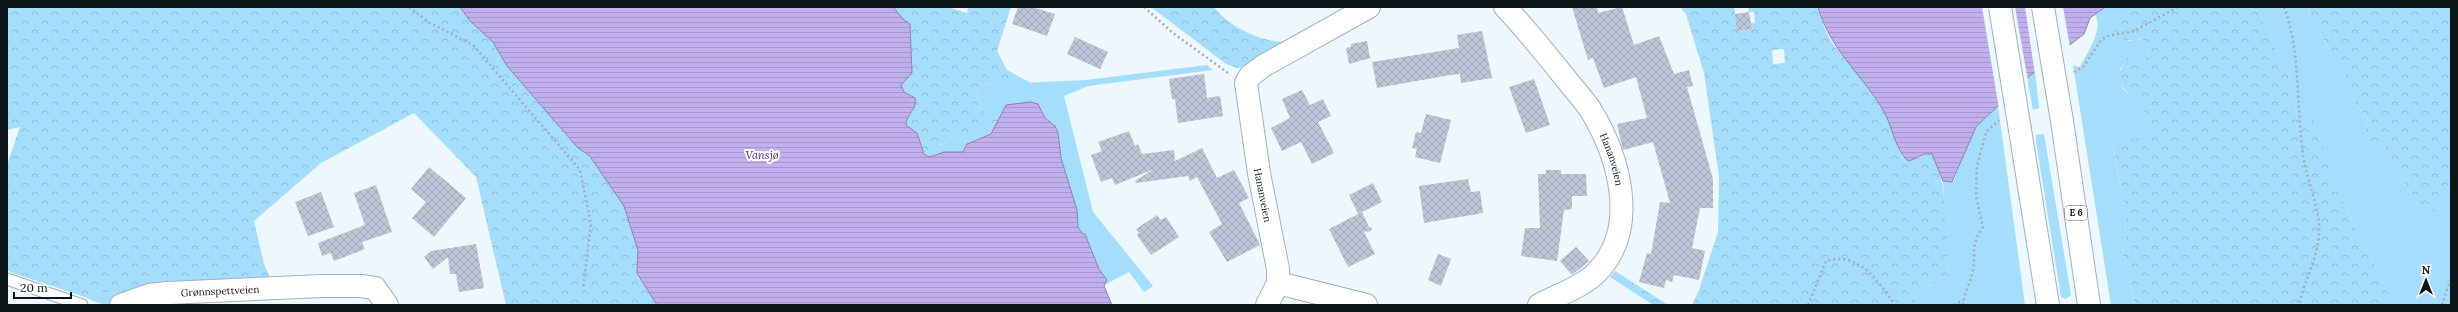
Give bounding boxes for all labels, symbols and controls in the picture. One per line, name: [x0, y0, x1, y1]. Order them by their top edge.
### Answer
street label: Hananveien: [1597, 131, 1626, 187]
water label: Vansjø: [746, 148, 779, 162]
street label: Hananveien: [1251, 167, 1274, 223]
road number: E 6: [2065, 206, 2087, 220]
north arrow: [2406, 260, 2446, 300]
text: N: [2422, 263, 2431, 277]
scale bar: [14, 274, 71, 300]
text: 20 m: [20, 280, 48, 295]
street label: Grønnspettveien: [181, 283, 260, 299]

